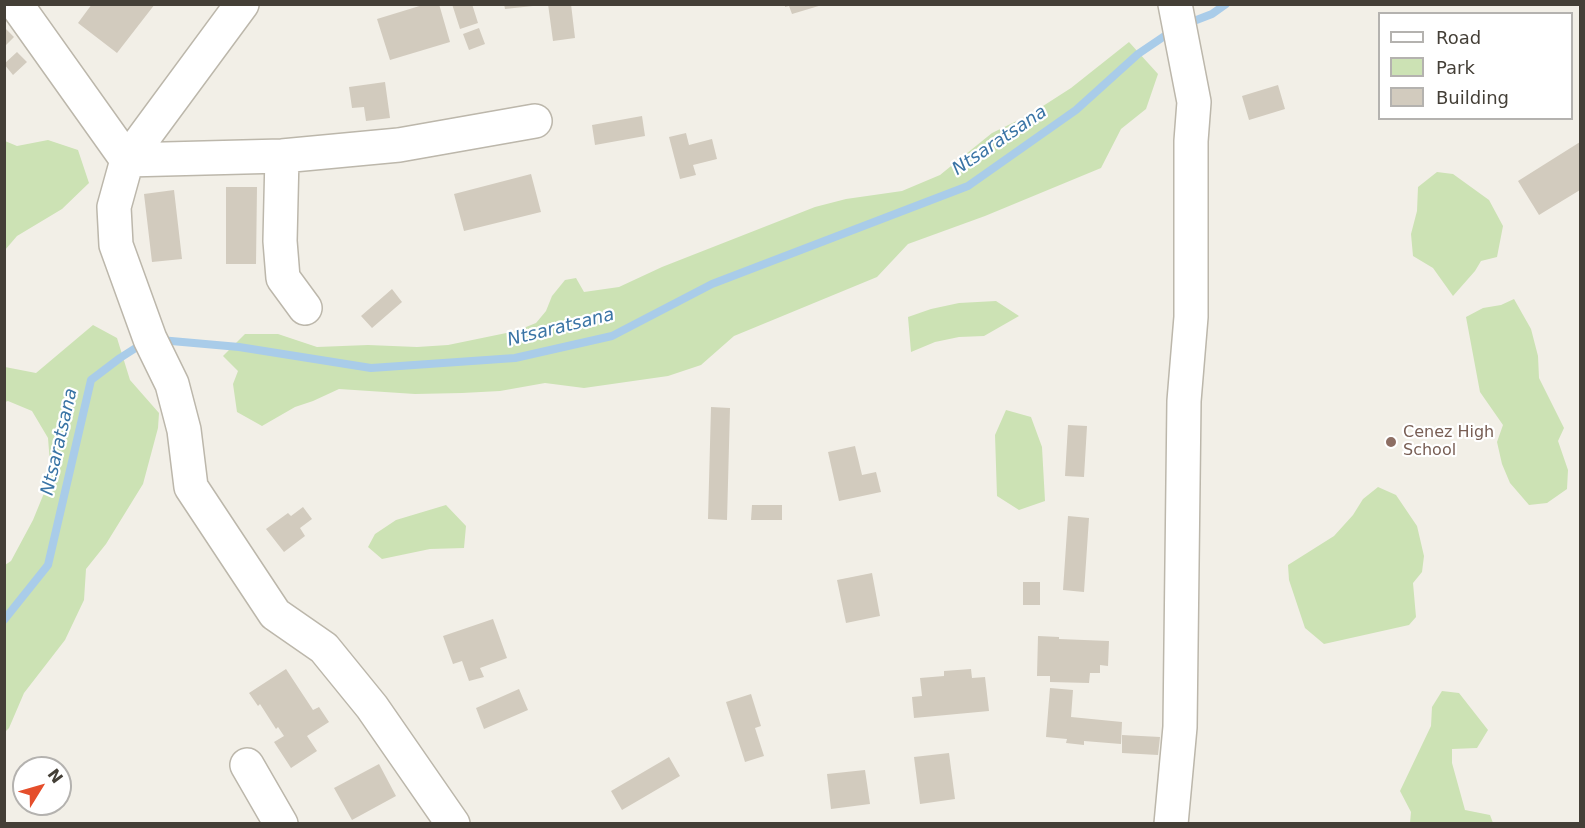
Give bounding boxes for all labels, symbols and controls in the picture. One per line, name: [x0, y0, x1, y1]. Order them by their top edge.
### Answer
legend: [1378, 12, 1573, 120]
text: Road: [1436, 27, 1481, 48]
text: Park: [1436, 57, 1475, 78]
text: Building: [1436, 87, 1509, 108]
water label: Ntsaratsana: [949, 101, 1051, 181]
water label: Ntsaratsana: [505, 304, 617, 352]
water label: Ntsaratsana: [37, 386, 83, 498]
place label: Cenez High School: [1403, 423, 1494, 461]
marker: Cenez High School: [1384, 435, 1398, 449]
north arrow: [12, 756, 72, 816]
text: N: [44, 765, 67, 787]

